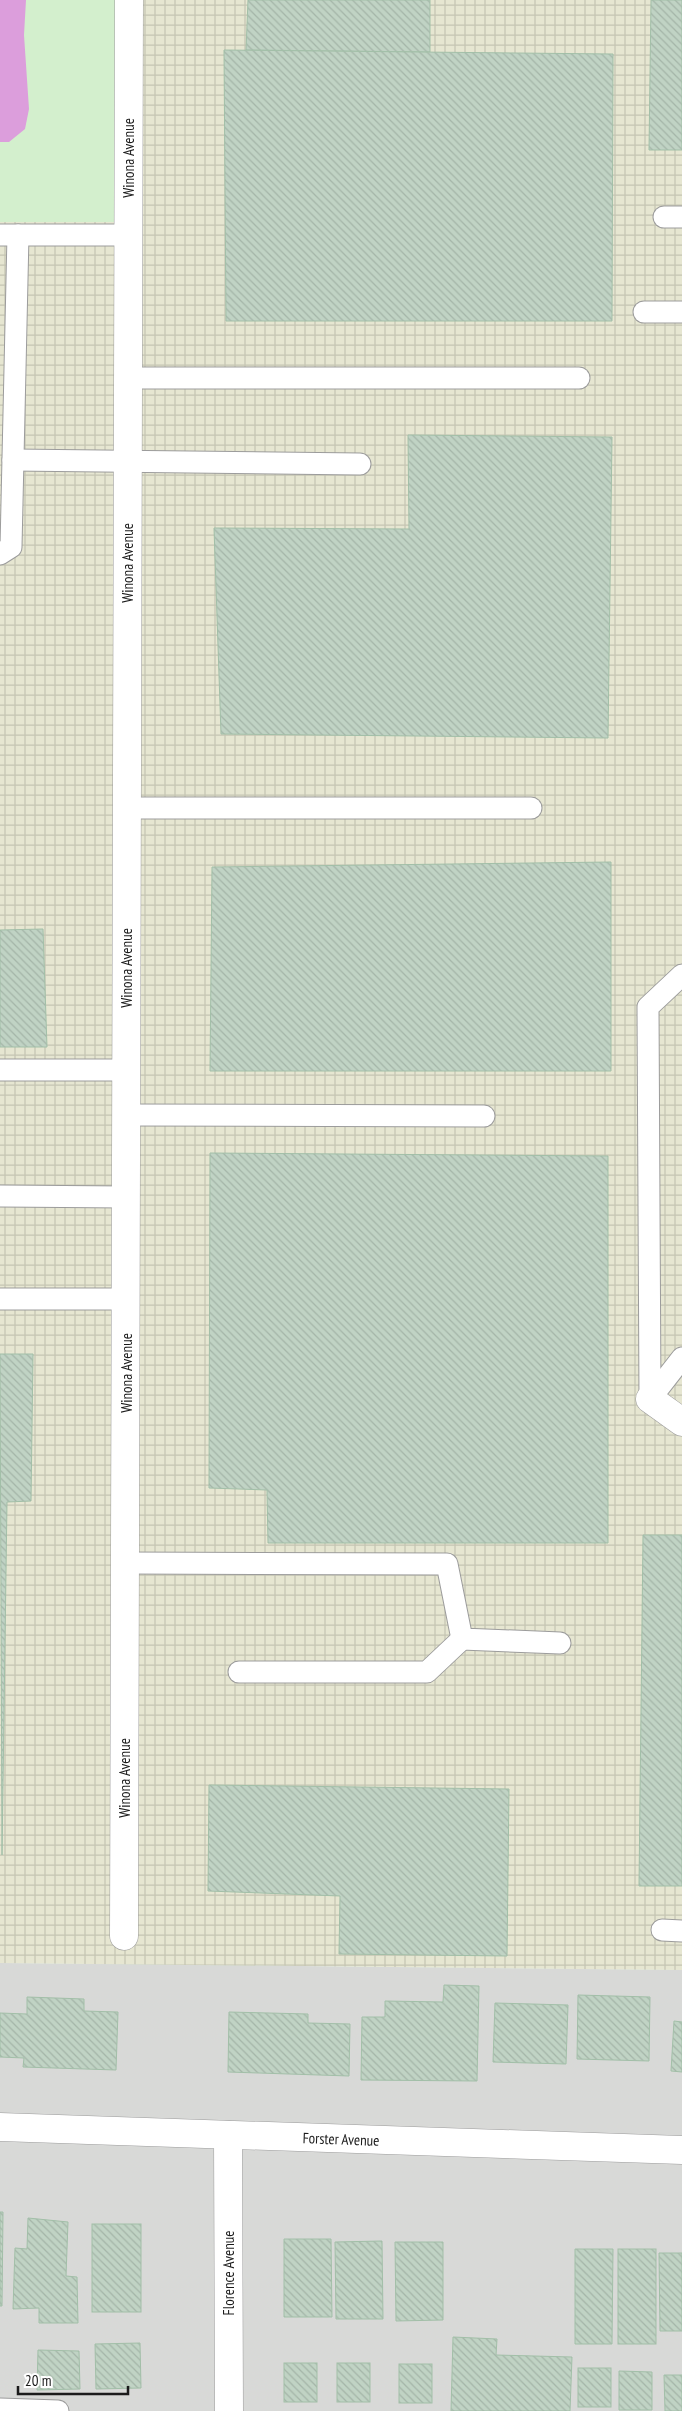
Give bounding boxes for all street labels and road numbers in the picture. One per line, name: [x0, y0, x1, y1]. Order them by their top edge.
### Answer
street label: Winona Avenue: [119, 118, 138, 198]
street label: Winona Avenue: [118, 523, 137, 603]
street label: Winona Avenue: [117, 928, 136, 1008]
street label: Winona Avenue: [117, 1333, 136, 1413]
street label: Winona Avenue: [115, 1738, 134, 1818]
street label: Forster Avenue: [302, 2128, 380, 2150]
street label: Florence Avenue: [219, 2230, 238, 2316]

